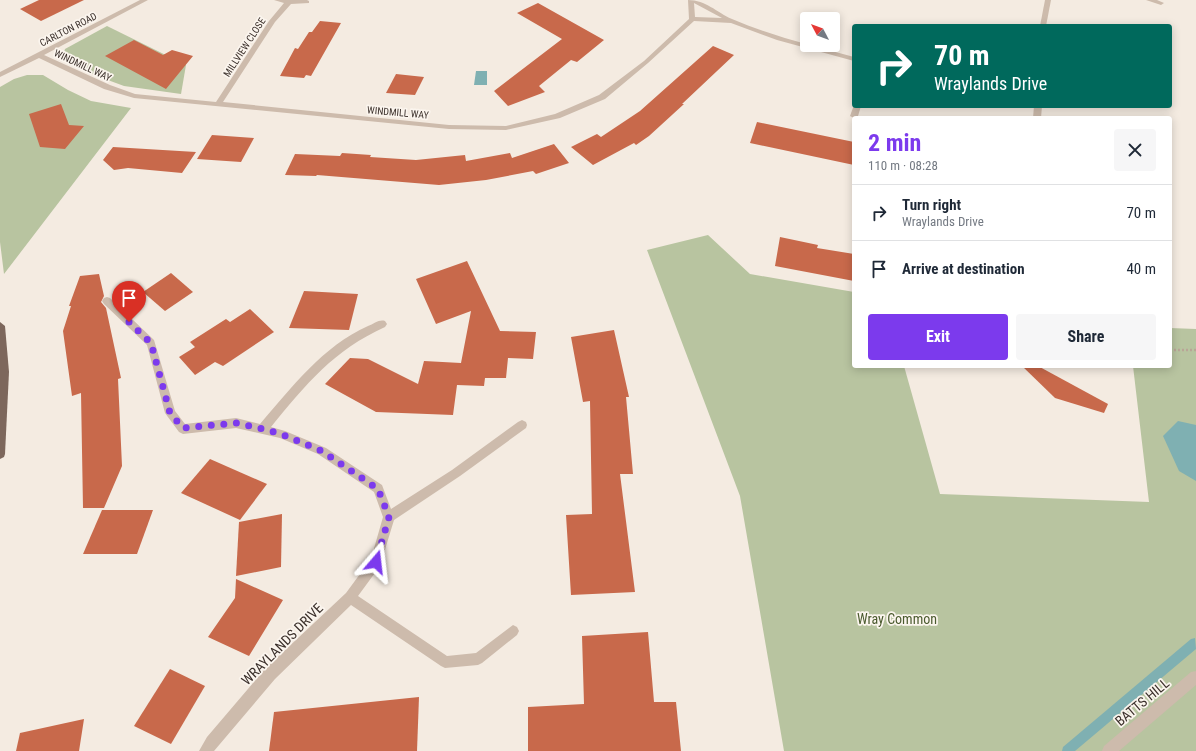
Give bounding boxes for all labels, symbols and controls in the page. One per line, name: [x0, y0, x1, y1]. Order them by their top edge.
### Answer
street label: CARLTON ROAD: [38, 10, 99, 49]
north arrow: [800, 12, 840, 52]
map controls: [800, 12, 840, 52]
street label: MILLVIEW CLOSE: [221, 16, 268, 79]
text: 70 m: [934, 39, 990, 72]
icon: right: [868, 40, 920, 92]
street label: WINDMILL WAY: [52, 47, 114, 84]
text: Wraylands Drive: [934, 73, 1047, 94]
street label: WINDMILL WAY: [367, 104, 430, 121]
text: 2 min: [868, 129, 921, 157]
button: close: [1114, 129, 1156, 171]
text: 110 m · 08:28: [868, 158, 938, 173]
text: Turn right: [902, 196, 961, 214]
icon: right: [868, 202, 890, 224]
text: 70 m: [1126, 204, 1156, 222]
text: Wraylands Drive: [902, 214, 984, 229]
icon: arrive: [868, 258, 890, 280]
text: Arrive at destination: [902, 260, 1025, 278]
text: 40 m: [1126, 260, 1156, 278]
pin: [112, 281, 146, 322]
icon: arrive: [118, 287, 140, 309]
button: Exit: [868, 314, 1008, 360]
button: Share: [1016, 314, 1156, 360]
position arrow: [355, 541, 397, 583]
street label: WRAYLANDS DRIVE: [238, 600, 326, 688]
park label: Wray Common: [857, 611, 937, 627]
street label: BATTS HILL: [1112, 675, 1172, 729]

